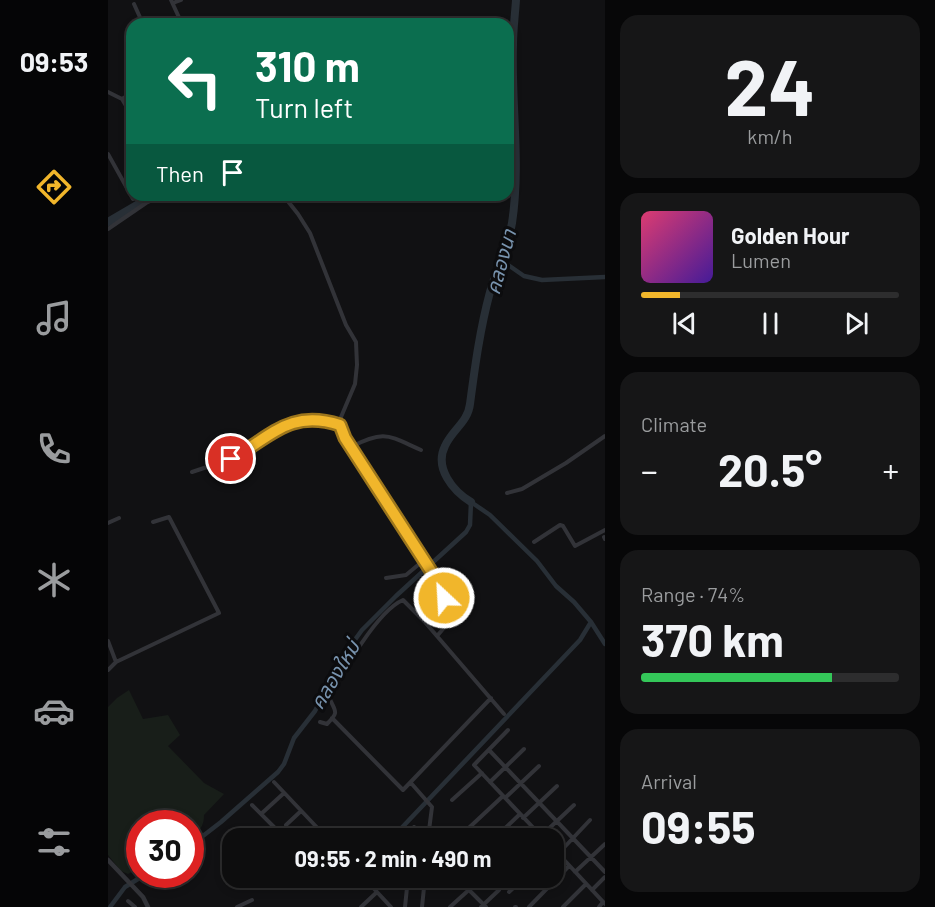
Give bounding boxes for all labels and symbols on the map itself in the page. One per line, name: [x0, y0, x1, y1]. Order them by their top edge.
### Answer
water label: คลองนา: [480, 226, 520, 297]
pin: [205, 433, 256, 484]
position arrow: [412, 566, 476, 630]
water label: คลองใหม่: [304, 633, 366, 713]
speed limit sign: 30: [126, 810, 204, 888]

